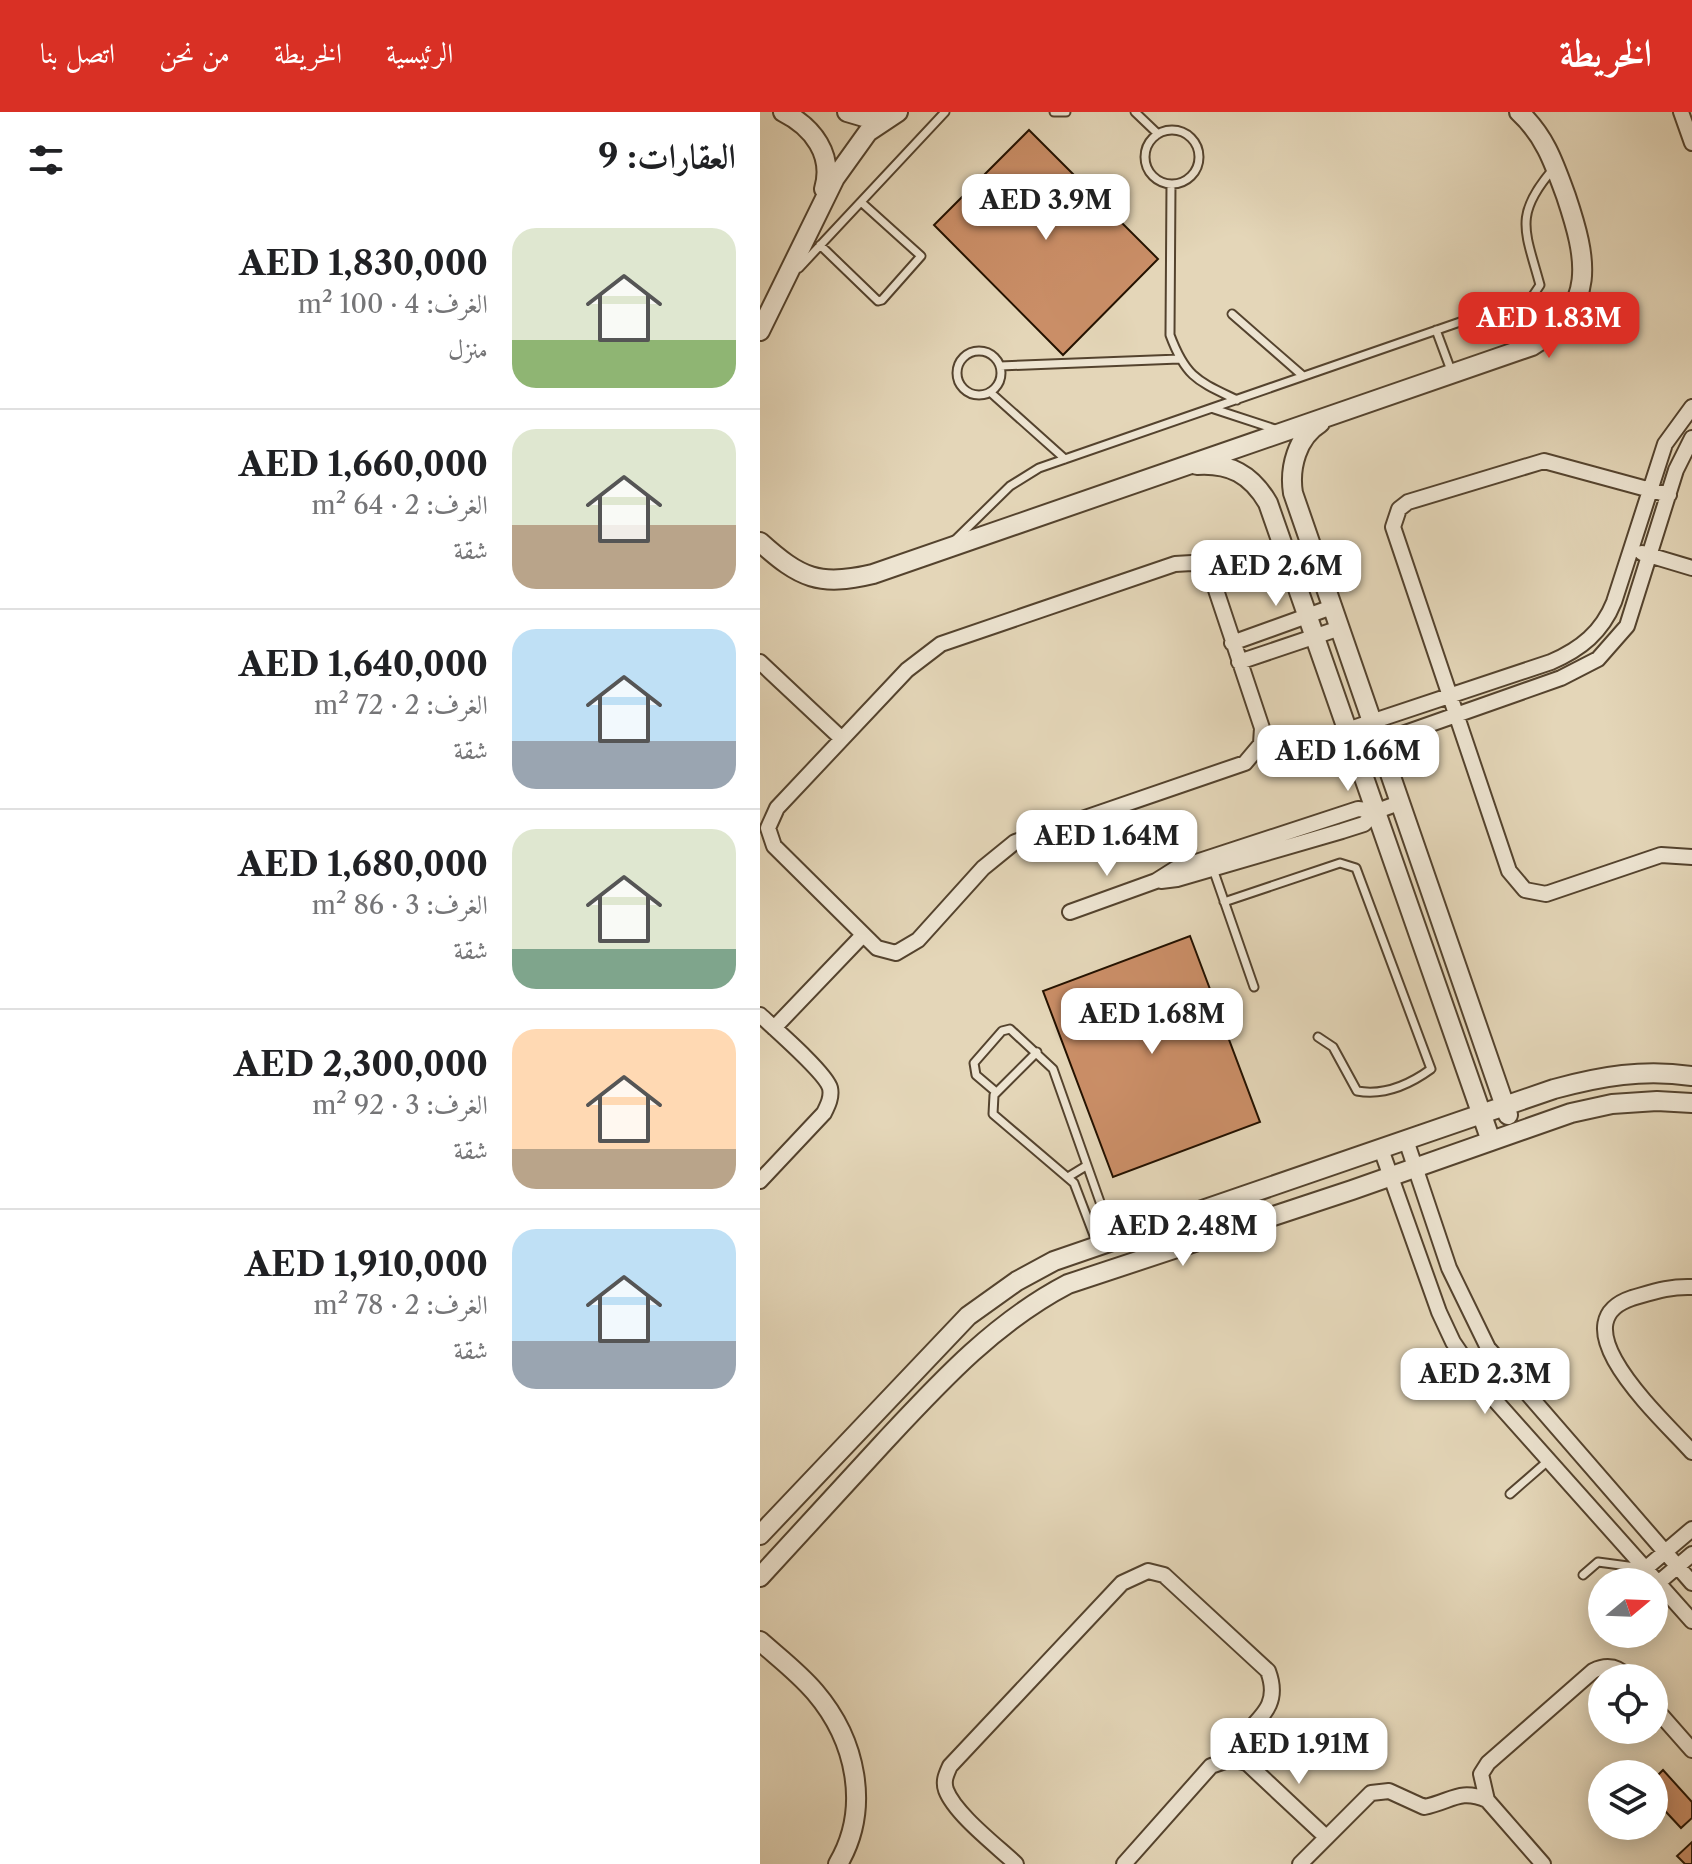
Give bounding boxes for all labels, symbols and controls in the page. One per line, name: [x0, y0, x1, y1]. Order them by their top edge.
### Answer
text: الخريطة: [1560, 29, 1652, 76]
text: اتصل بنا: [40, 36, 115, 70]
text: من نحن: [159, 36, 230, 70]
text: الخريطة: [274, 36, 342, 70]
text: الرئيسية: [386, 36, 453, 70]
text: العقارات: 9: [598, 135, 736, 177]
icon: filters: [24, 138, 68, 182]
pin: AED 3.9M: [963, 174, 1129, 242]
text: AED 3.9M: [980, 184, 1112, 216]
text: AED 1,830,000: [239, 242, 488, 284]
icon: home: [576, 260, 672, 356]
text: الغرف: 4 · 100 m²: [298, 288, 488, 320]
pin: AED 1.83M: [1457, 292, 1641, 360]
text: AED 1.83M: [1476, 302, 1622, 334]
text: منزل: [448, 333, 488, 365]
text: AED 1,660,000: [239, 443, 488, 485]
icon: home: [576, 461, 672, 557]
text: الغرف: 2 · 64 m²: [311, 489, 488, 521]
text: شقة: [454, 534, 488, 566]
pin: AED 2.6M: [1193, 540, 1359, 608]
text: AED 2.6M: [1209, 550, 1343, 582]
text: AED 1,640,000: [239, 643, 488, 685]
icon: home: [576, 661, 672, 757]
text: الغرف: 2 · 72 m²: [314, 689, 488, 721]
pin: AED 1.66M: [1256, 725, 1440, 793]
text: شقة: [454, 734, 488, 766]
text: AED 1.66M: [1275, 735, 1421, 767]
pin: AED 1.64M: [1015, 810, 1199, 878]
text: AED 1.64M: [1034, 820, 1180, 852]
text: AED 1,680,000: [238, 843, 488, 885]
icon: home: [576, 861, 672, 957]
text: الغرف: 3 · 86 m²: [312, 889, 488, 921]
text: شقة: [454, 934, 488, 966]
pin: AED 1.68M: [1060, 988, 1244, 1056]
text: AED 1.68M: [1079, 998, 1225, 1030]
text: AED 2,300,000: [234, 1043, 488, 1085]
icon: home: [576, 1061, 672, 1157]
text: الغرف: 3 · 92 m²: [312, 1089, 488, 1121]
text: شقة: [454, 1134, 488, 1166]
pin: AED 2.48M: [1091, 1200, 1275, 1268]
text: AED 2.48M: [1108, 1210, 1258, 1242]
text: AED 1,910,000: [245, 1243, 488, 1285]
icon: home: [576, 1261, 672, 1357]
text: الغرف: 2 · 78 m²: [313, 1289, 488, 1321]
text: شقة: [454, 1334, 488, 1366]
pin: AED 2.3M: [1402, 1348, 1568, 1416]
text: AED 2.3M: [1419, 1358, 1551, 1390]
north arrow: [1588, 1568, 1668, 1648]
map controls: [1588, 1568, 1668, 1840]
button: locate: [1588, 1664, 1668, 1744]
pin: AED 1.91M: [1207, 1718, 1391, 1786]
text: AED 1.91M: [1228, 1728, 1370, 1760]
button: layers: [1588, 1760, 1668, 1840]

